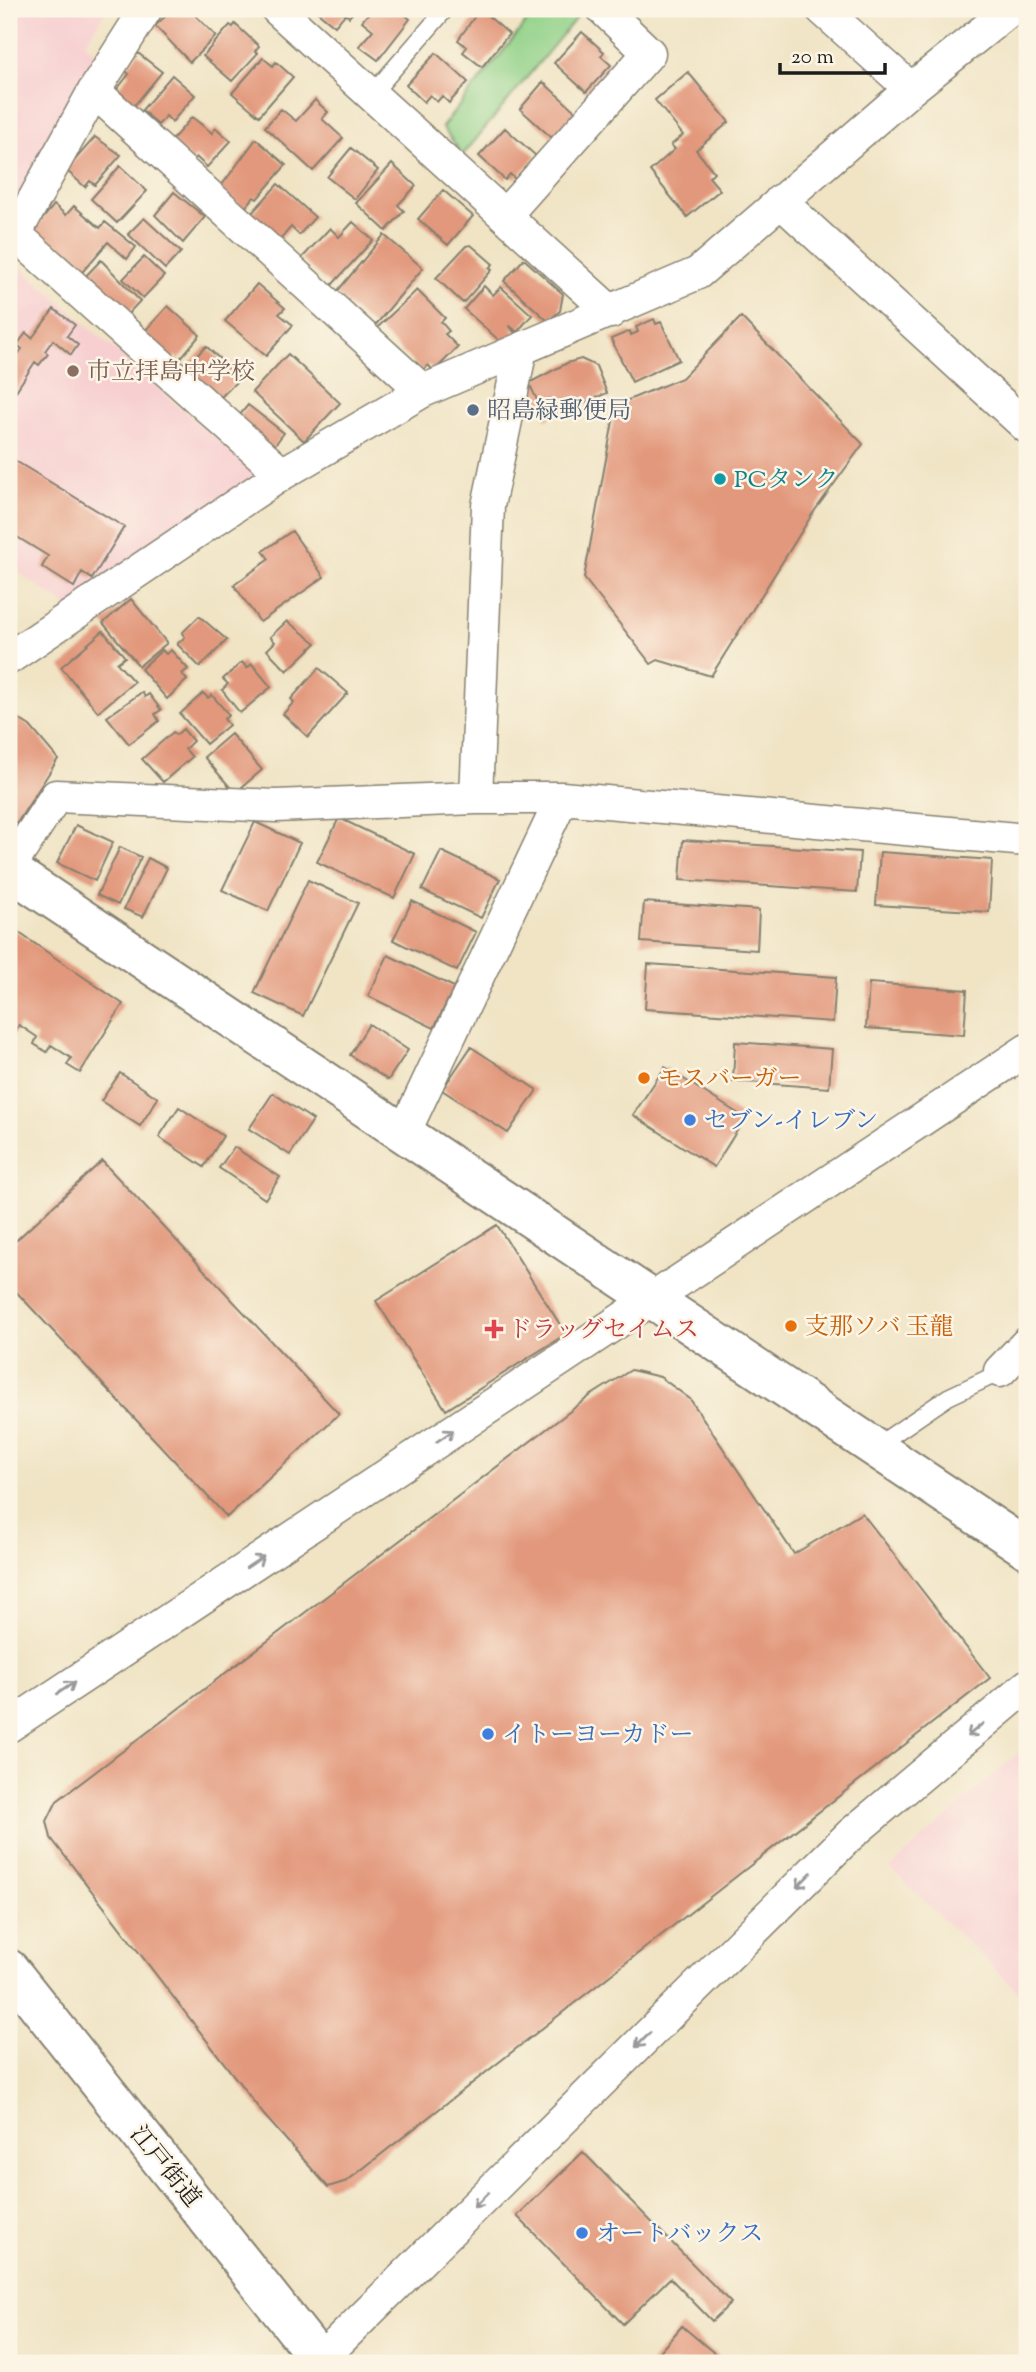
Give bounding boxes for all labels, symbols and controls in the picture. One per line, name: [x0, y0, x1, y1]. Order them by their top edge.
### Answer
scale bar: [780, 32, 886, 76]
text: 20 m: [791, 43, 834, 73]
place label: 市立拝島中学校: [87, 356, 255, 390]
marker: 市立拝島中学校: [65, 363, 81, 379]
place label: 昭島緑郵便局: [487, 395, 631, 429]
marker: 昭島緑郵便局: [465, 402, 481, 418]
place label: PCタンク: [734, 464, 838, 498]
marker: PCタンク: [712, 471, 728, 487]
place label: モスバーガー: [658, 1063, 802, 1097]
marker: モスバーガー: [636, 1070, 652, 1086]
place label: セブン-イレブン: [704, 1105, 878, 1139]
marker: セブン-イレブン: [682, 1112, 698, 1128]
place label: 支那ソバ 玉龍: [805, 1311, 954, 1345]
place label: ドラッグセイムス: [508, 1314, 699, 1348]
marker: 支那ソバ 玉龍: [783, 1318, 799, 1334]
marker: ドラッグセイムス: [486, 1321, 502, 1337]
one-way arrow: [435, 1429, 454, 1444]
one-way arrow: [245, 1555, 264, 1569]
one-way arrow: [55, 1681, 75, 1695]
place label: イトーヨーカドー: [502, 1719, 694, 1753]
one-way arrow: [966, 1722, 984, 1738]
marker: イトーヨーカドー: [480, 1726, 496, 1742]
one-way arrow: [796, 1872, 813, 1889]
one-way arrow: [634, 2032, 651, 2049]
street label: 江戸街道: [121, 2119, 208, 2215]
one-way arrow: [473, 2192, 490, 2209]
place label: オートバックス: [596, 2218, 763, 2252]
marker: オートバックス: [574, 2225, 590, 2241]

